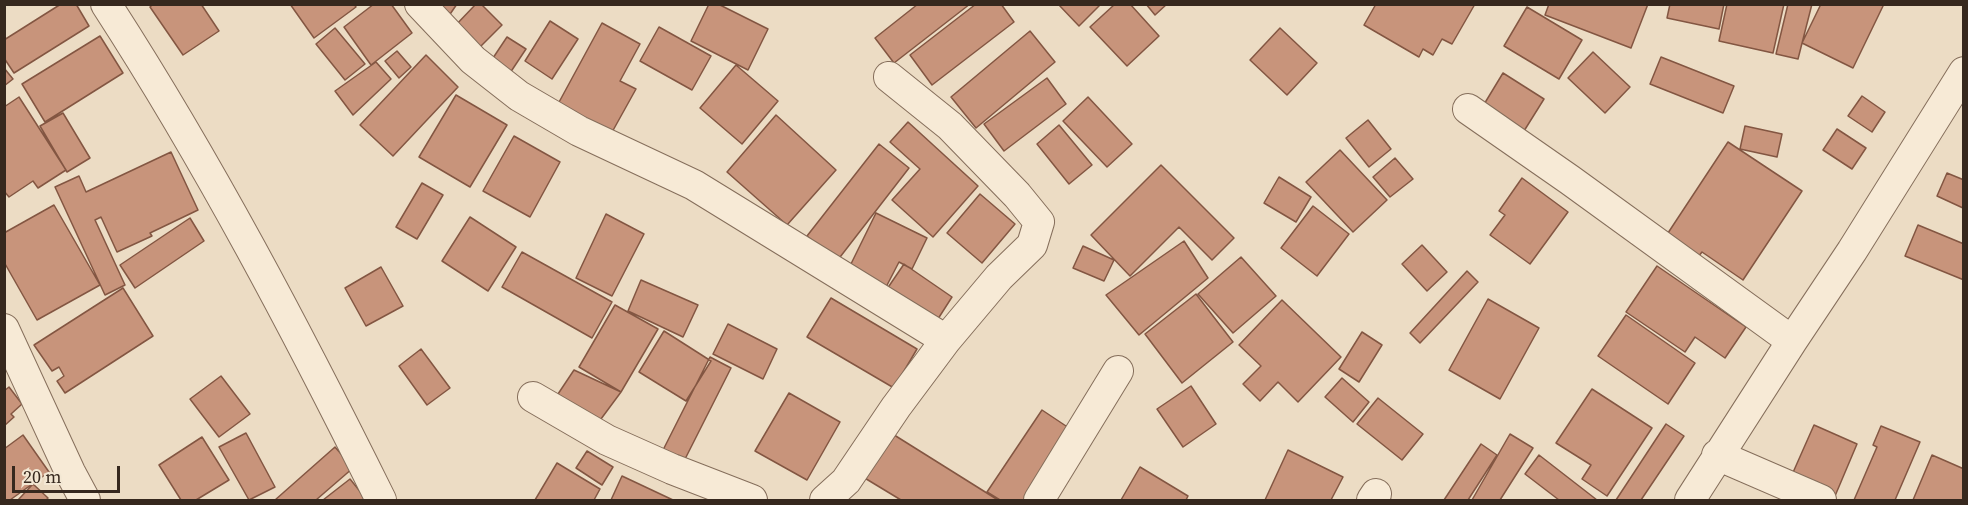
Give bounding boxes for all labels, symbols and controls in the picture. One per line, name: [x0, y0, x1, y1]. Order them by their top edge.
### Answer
scale bar: [15, 454, 123, 492]
text: 20 m: [23, 464, 61, 489]

